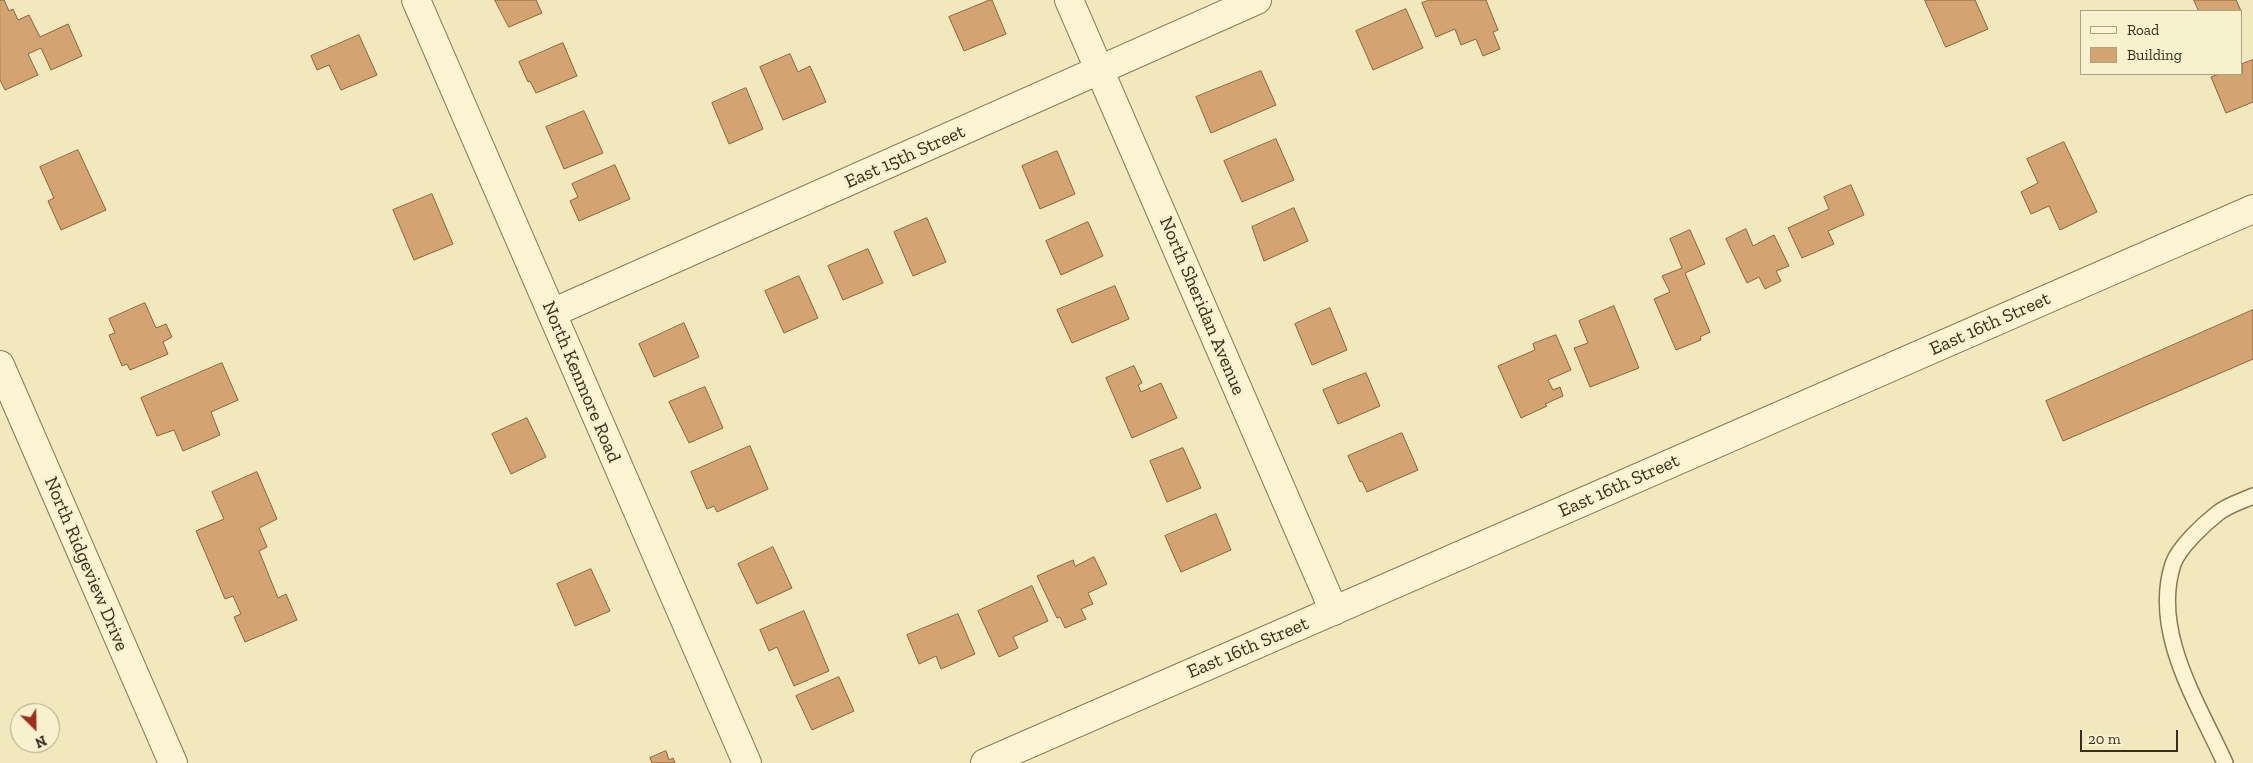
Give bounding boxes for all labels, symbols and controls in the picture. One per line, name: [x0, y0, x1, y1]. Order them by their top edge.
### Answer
legend: [2080, 10, 2243, 75]
text: Road: [2127, 21, 2159, 39]
text: Building: [2127, 46, 2182, 64]
street label: East 15th Street: [841, 120, 969, 194]
street label: North Sheridan Avenue: [1154, 213, 1250, 399]
street label: East 16th Street: [1926, 287, 2054, 361]
street label: North Kenmore Road: [537, 298, 625, 466]
street label: East 16th Street: [1555, 449, 1683, 523]
street label: North Ridgeview Drive: [39, 473, 133, 655]
street label: East 16th Street: [1184, 612, 1312, 684]
north arrow: [10, 703, 60, 753]
scale bar: [2083, 720, 2180, 752]
text: 20 m: [2088, 730, 2121, 748]
text: N: [32, 731, 49, 751]

